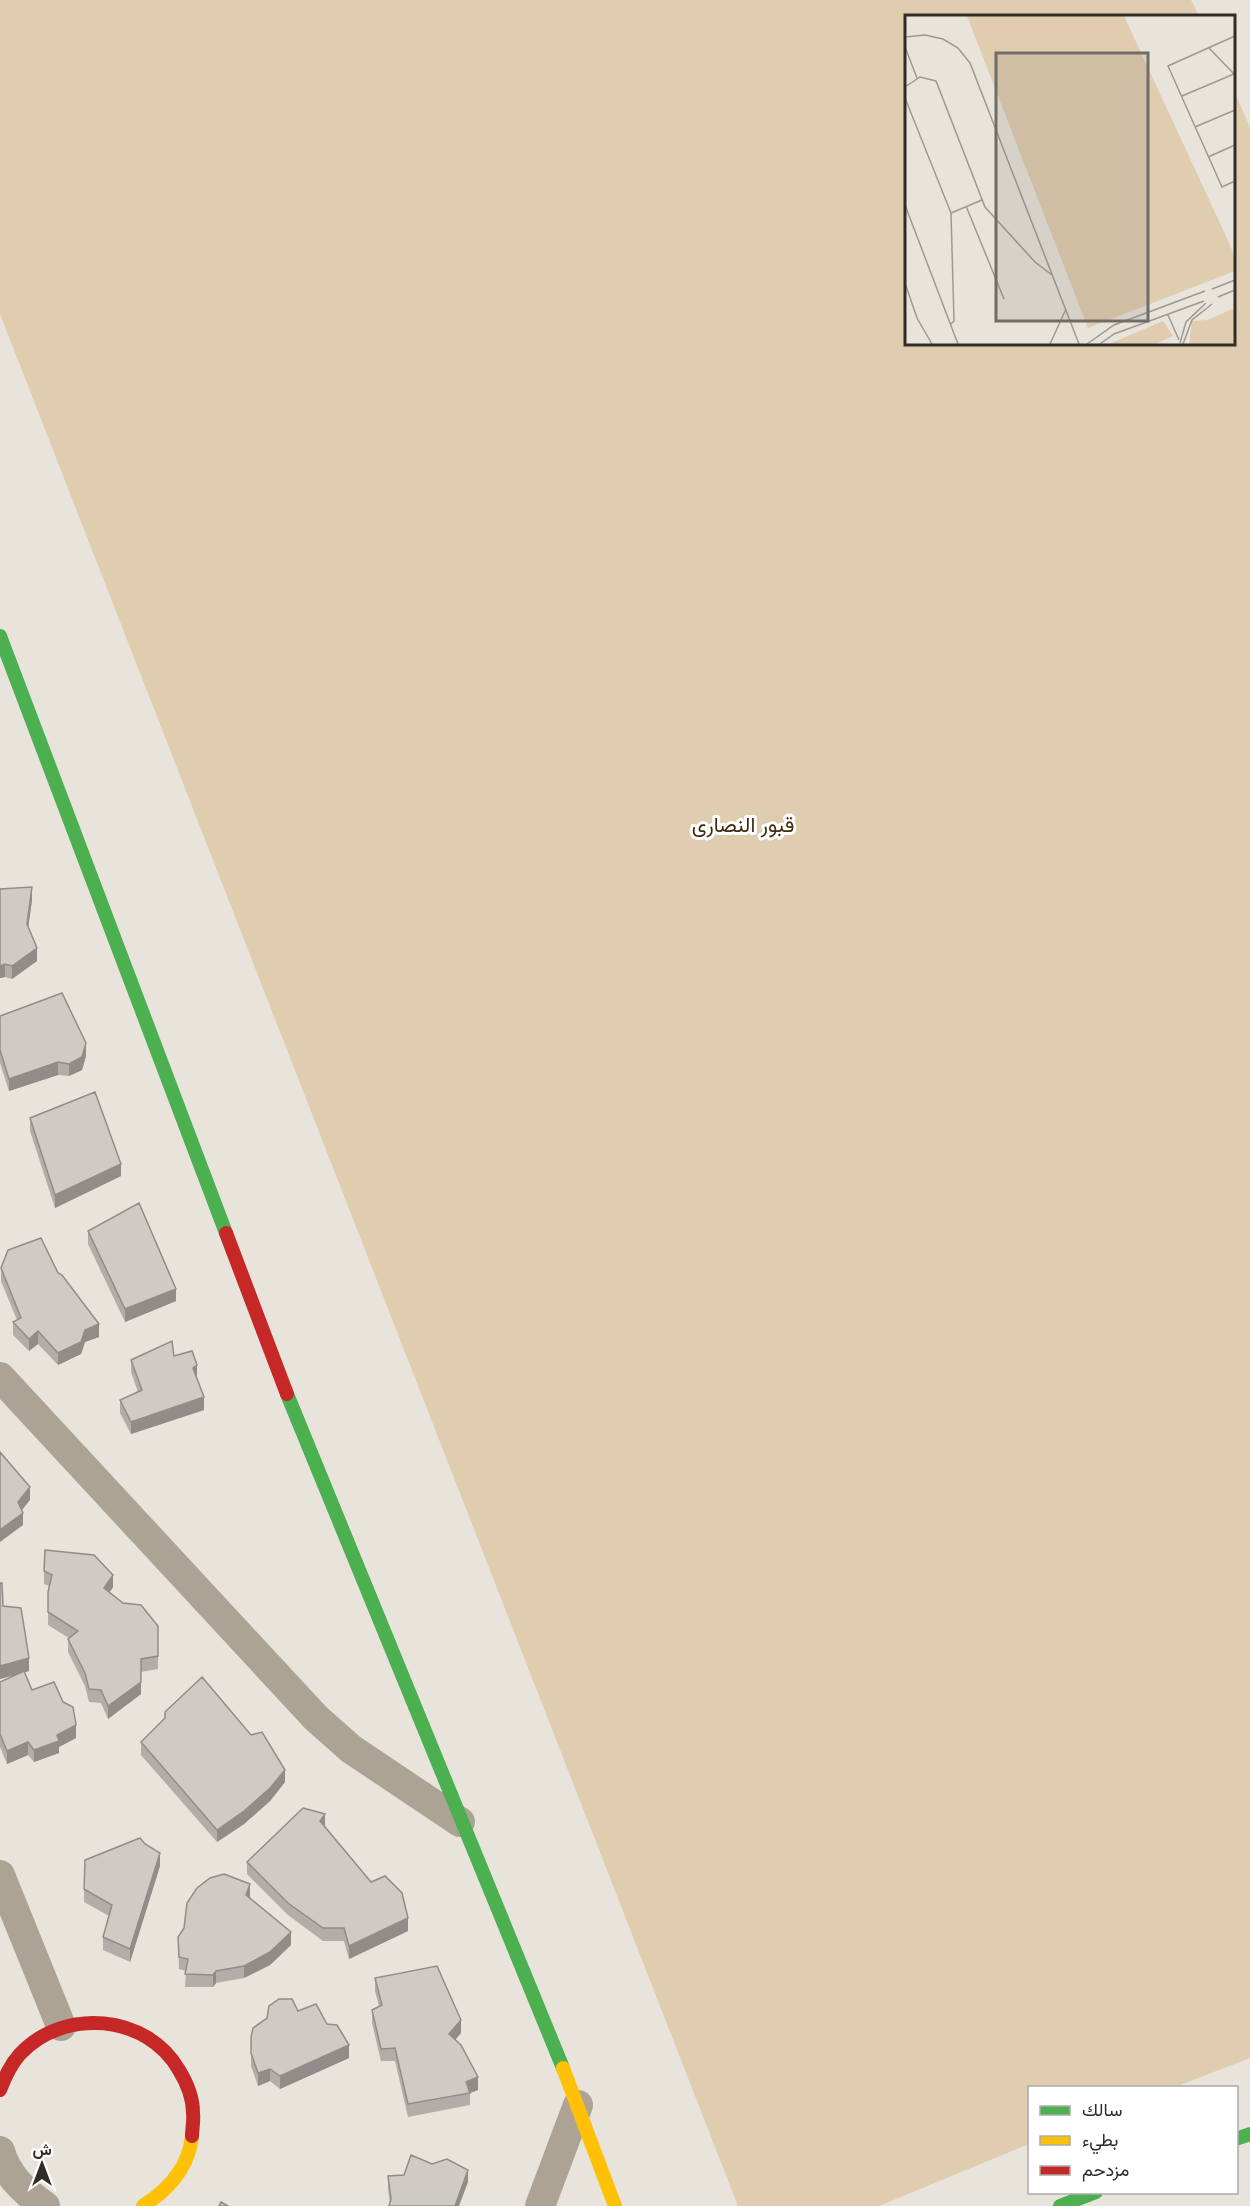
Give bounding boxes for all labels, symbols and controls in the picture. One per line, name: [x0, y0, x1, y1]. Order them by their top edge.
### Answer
inset map: [905, 15, 1235, 345]
park label: قبور النصارى: [692, 812, 794, 838]
legend: [1028, 2086, 1238, 2194]
text: سالك: [1082, 2099, 1122, 2121]
text: بطيء: [1082, 2129, 1118, 2155]
north arrow: [12, 2134, 72, 2194]
text: ش: [32, 2140, 52, 2159]
text: مزدحم: [1082, 2159, 1129, 2182]

